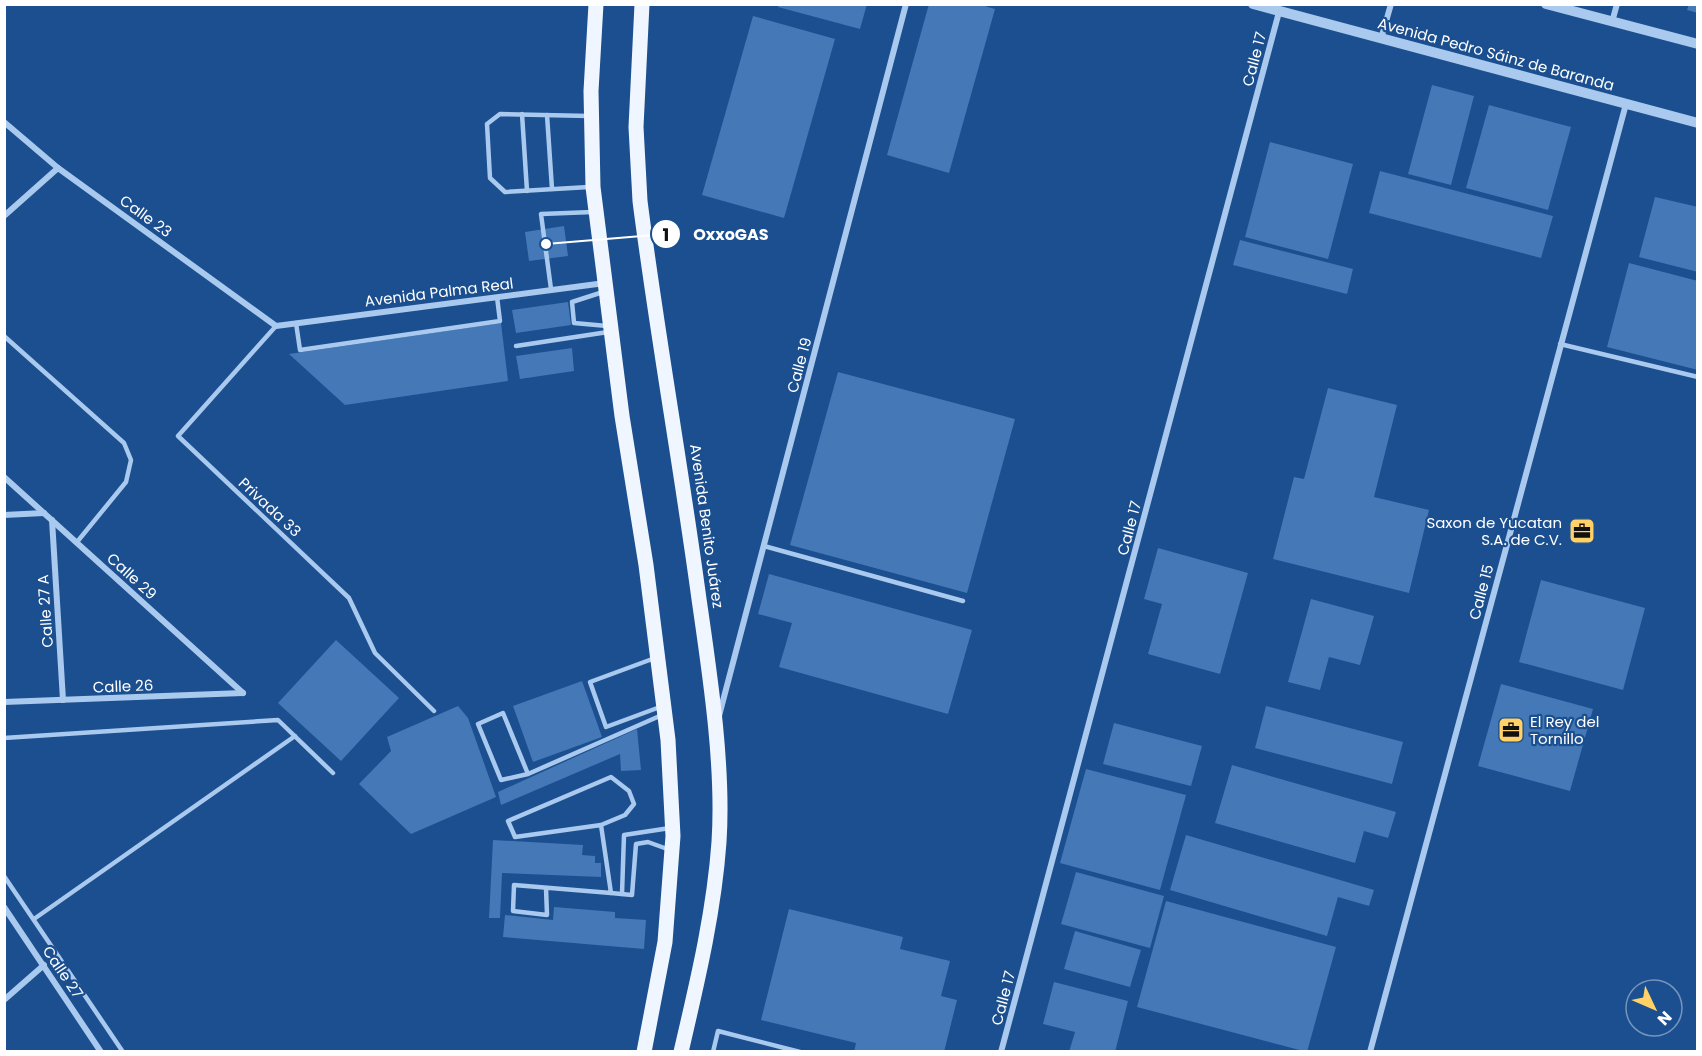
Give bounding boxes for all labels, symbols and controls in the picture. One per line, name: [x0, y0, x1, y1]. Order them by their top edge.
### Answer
street label: Avenida Pedro Sáinz de Baranda: [1375, 12, 1617, 96]
street label: Calle 17: [1237, 30, 1271, 88]
street label: Calle 23: [116, 190, 176, 242]
callout: OxxoGAS: [651, 217, 781, 251]
text: 1: [663, 222, 669, 247]
text: OxxoGAS: [693, 223, 769, 246]
street label: Avenida Palma Real: [363, 272, 515, 312]
street label: Calle 19: [782, 335, 816, 395]
street label: Avenida Benito Juárez: [685, 443, 729, 610]
street label: Privada 33: [234, 473, 306, 541]
street label: Calle 17: [1112, 499, 1146, 557]
place label: Saxon de Yucatan S.A. de C.V.: [1426, 512, 1562, 550]
office icon: Saxon de Yucatan S.A. de C.V.: [1567, 516, 1597, 546]
street label: Calle 29: [102, 548, 162, 604]
street label: Calle 15: [1464, 562, 1498, 622]
street label: Calle 27 A: [32, 574, 58, 648]
street label: Calle 26: [92, 674, 154, 698]
place label: El Rey del Tornillo: [1530, 711, 1599, 749]
office icon: El Rey del Tornillo: [1496, 715, 1526, 745]
street label: Calle 27: [38, 942, 88, 1002]
street label: Calle 17: [986, 969, 1020, 1027]
north arrow: [1624, 978, 1684, 1038]
text: N: [1652, 1006, 1677, 1030]

